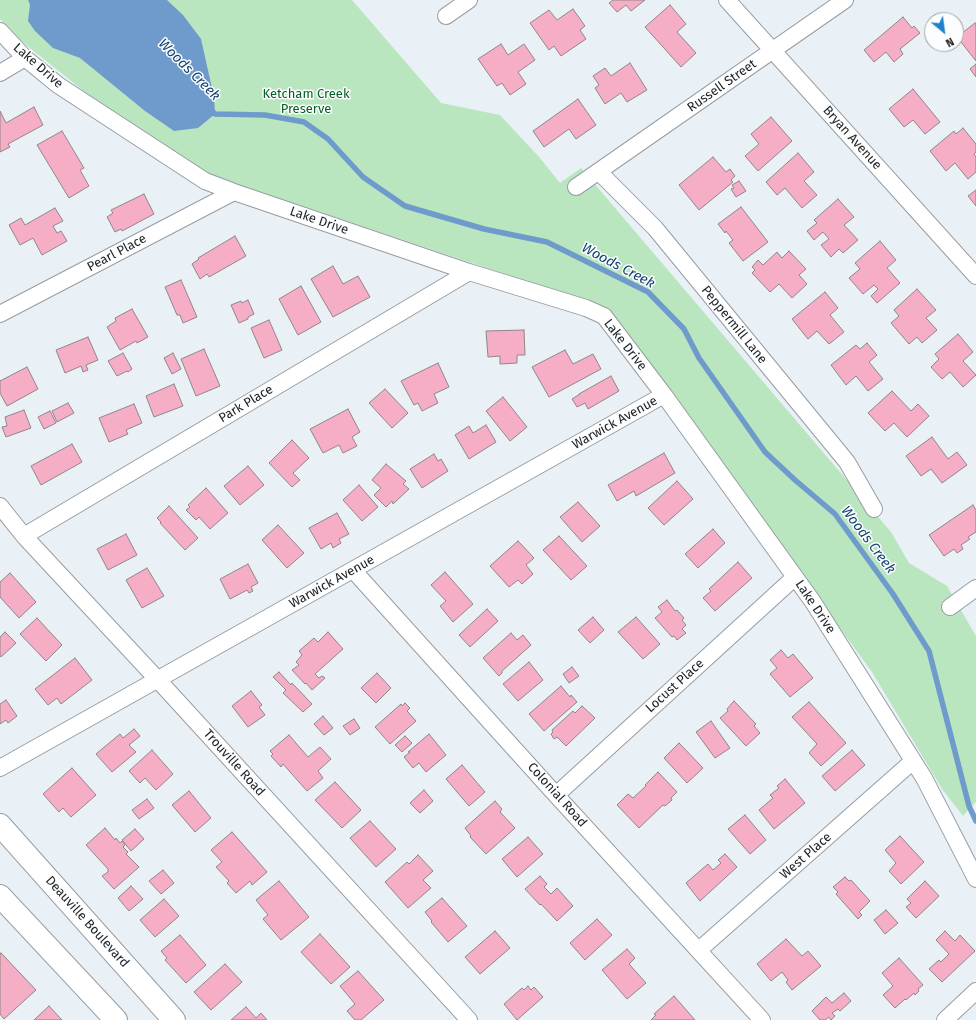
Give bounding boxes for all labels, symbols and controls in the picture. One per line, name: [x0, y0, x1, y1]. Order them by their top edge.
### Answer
north arrow: [924, 12, 964, 52]
text: N: [943, 35, 956, 50]
water label: Woods Creek: [155, 36, 223, 104]
street label: Lake Drive: [10, 40, 66, 92]
street label: Russell Street: [684, 56, 760, 116]
park label: Ketcham Creek Preserve: [262, 86, 350, 117]
street label: Bryan Avenue: [819, 103, 885, 173]
street label: Lake Drive: [288, 204, 350, 238]
street label: Pearl Place: [85, 231, 149, 275]
water label: Woods Creek: [579, 240, 657, 292]
street label: Peppermill Lane: [698, 283, 770, 367]
street label: Lake Drive: [600, 316, 650, 374]
street label: Park Place: [216, 382, 276, 426]
street label: Warwick Avenue: [570, 393, 660, 453]
water label: Woods Creek: [837, 503, 899, 577]
street label: Warwick Avenue: [287, 552, 377, 612]
street label: Lake Drive: [791, 577, 839, 637]
street label: Locust Place: [643, 656, 707, 716]
street label: Trouville Road: [200, 726, 268, 800]
street label: Colonial Road: [524, 760, 590, 830]
street label: West Place: [777, 829, 835, 883]
street label: Deauville Boulevard: [42, 873, 132, 971]

